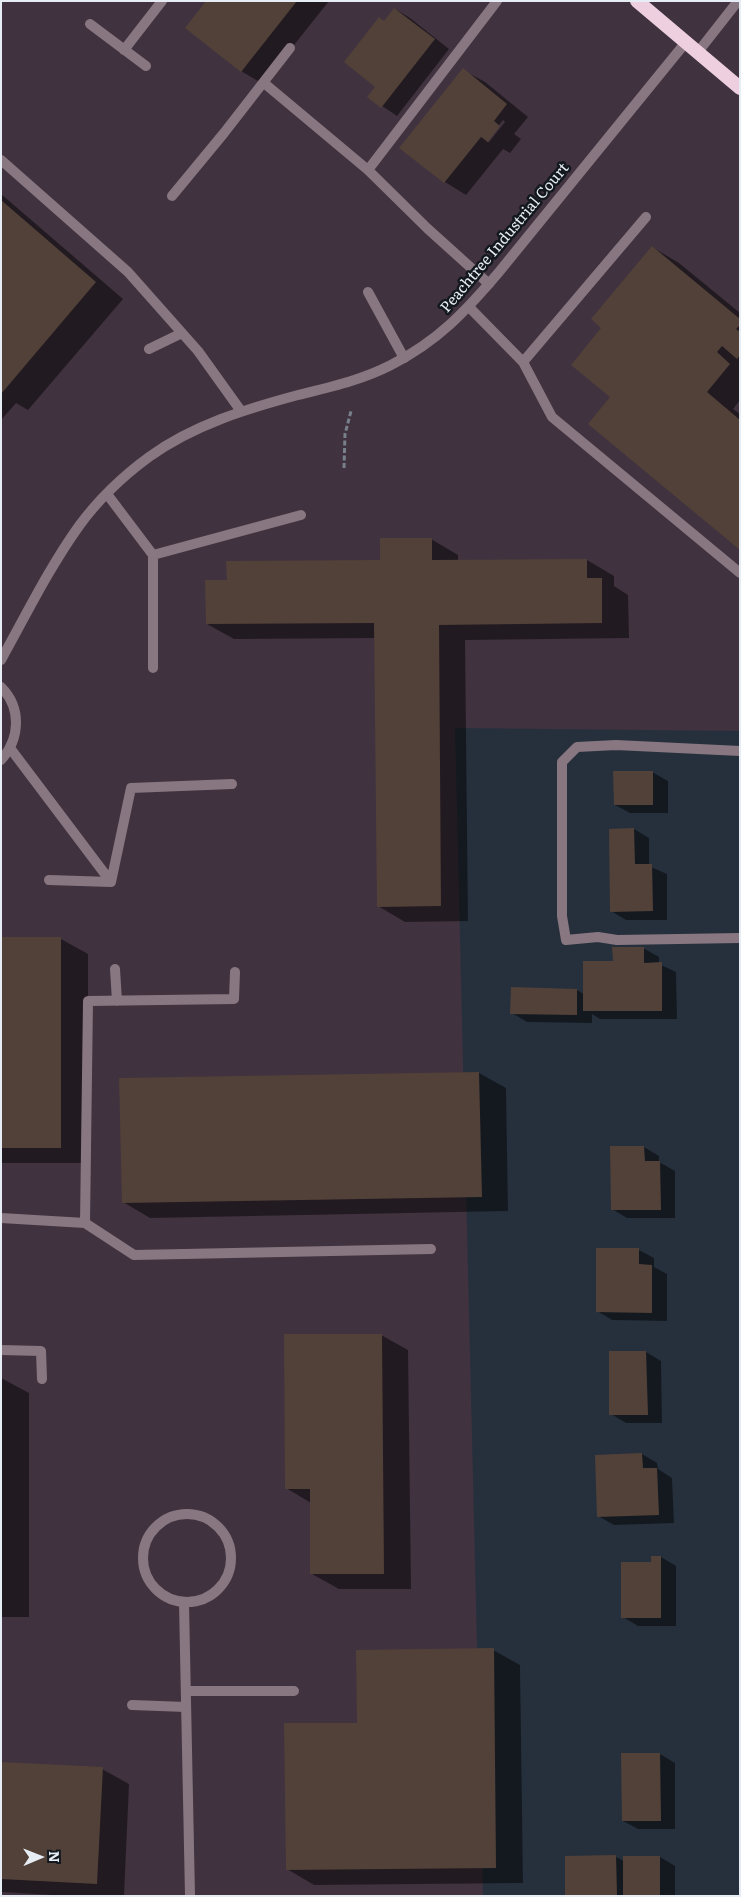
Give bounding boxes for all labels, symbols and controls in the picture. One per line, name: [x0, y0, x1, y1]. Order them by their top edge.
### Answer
street label: Peachtree Industrial Court: [437, 160, 573, 316]
north arrow: [15, 1832, 65, 1882]
text: N: [45, 1851, 65, 1863]

